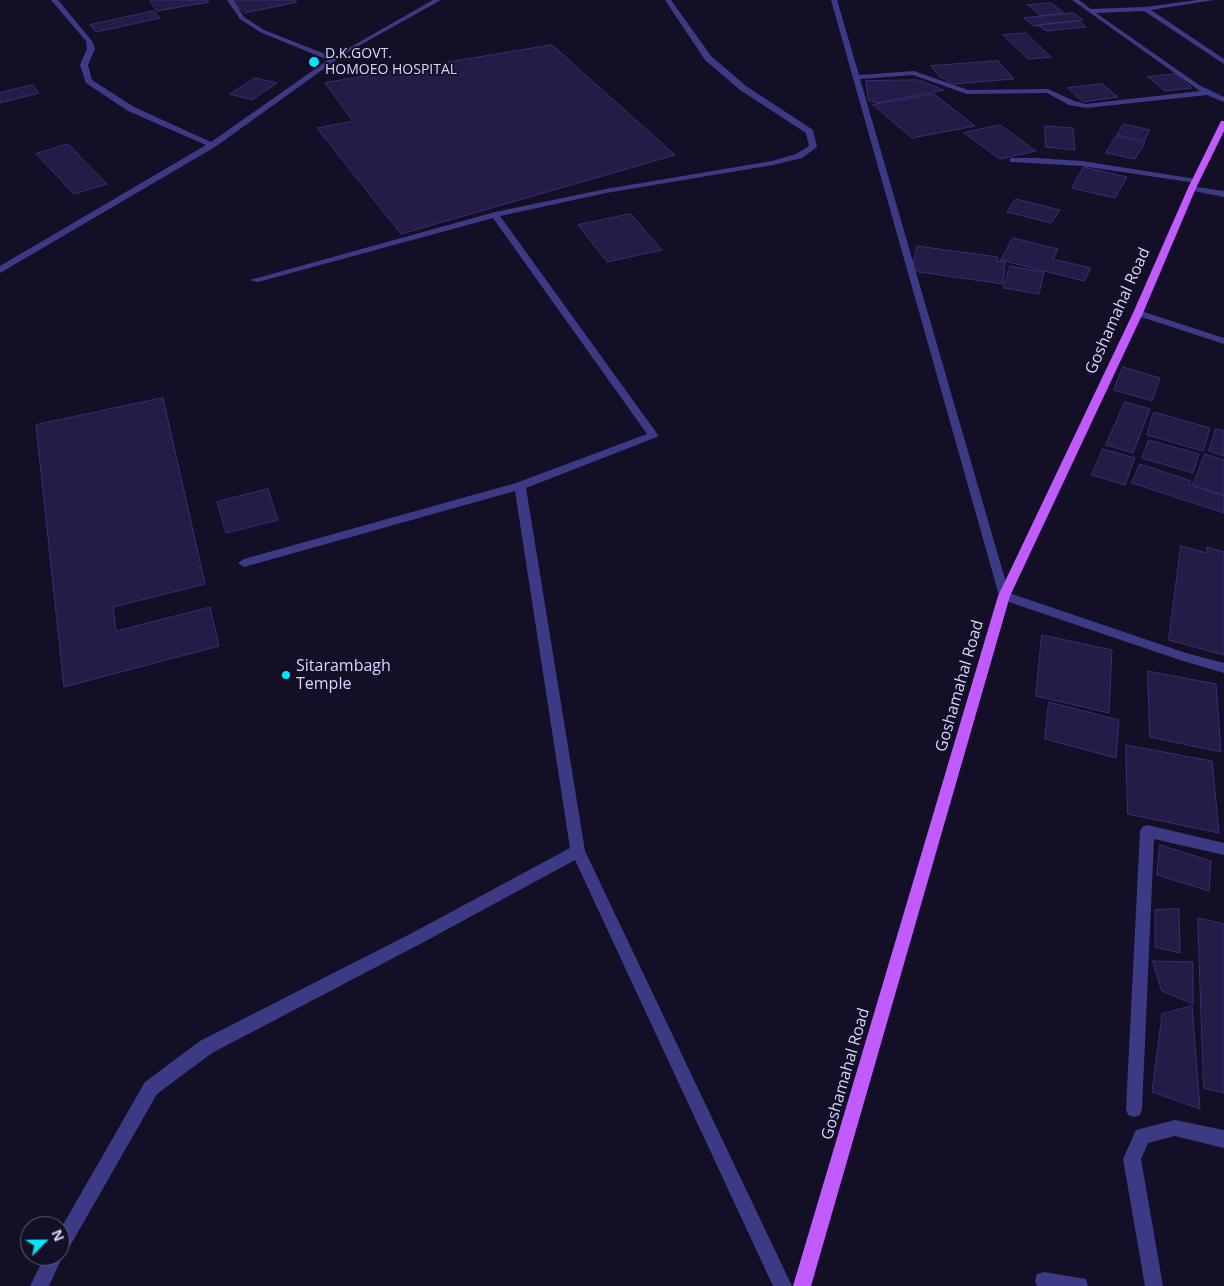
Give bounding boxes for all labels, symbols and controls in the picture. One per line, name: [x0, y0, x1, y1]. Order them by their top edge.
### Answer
place label: D.K.GOVT. HOMOEO HOSPITAL: [325, 46, 457, 78]
marker: D.K.GOVT. HOMOEO HOSPITAL: [307, 55, 321, 69]
street label: Goshamahal Road: [1081, 245, 1155, 377]
street label: Goshamahal Road: [932, 618, 988, 754]
place label: Sitarambagh Temple: [296, 656, 391, 694]
marker: Sitarambagh Temple: [280, 669, 292, 681]
street label: Goshamahal Road: [818, 1006, 874, 1142]
north arrow: [20, 1216, 70, 1266]
text: N: [47, 1226, 69, 1244]

